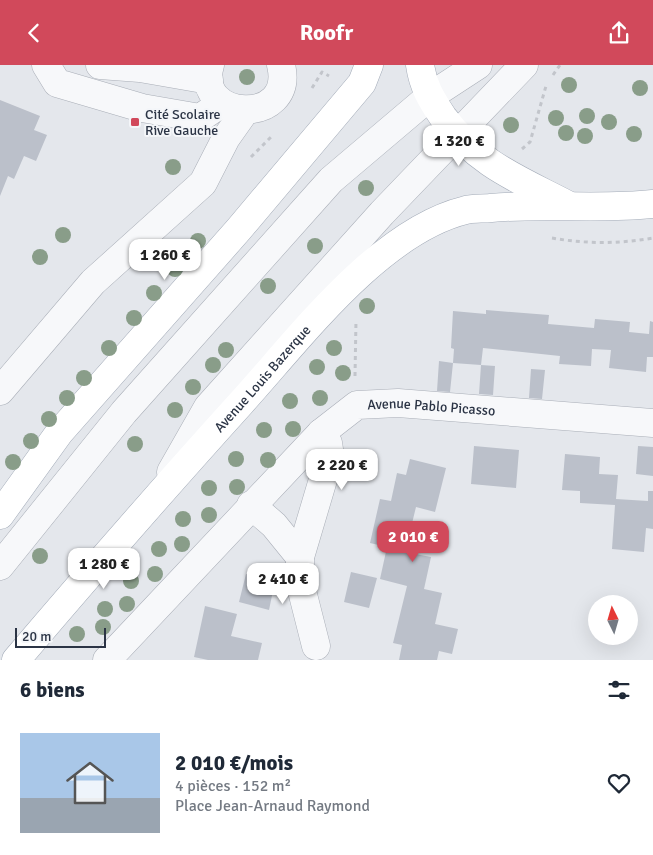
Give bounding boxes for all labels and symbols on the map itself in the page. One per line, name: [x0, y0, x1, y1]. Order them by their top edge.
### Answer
place label: Cité Scolaire Rive Gauche: [145, 106, 221, 139]
marker: Cité Scolaire Rive Gauche: [129, 116, 141, 128]
pin: 1 320 €: [413, 124, 505, 167]
pin: 1 260 €: [119, 239, 211, 281]
street label: Avenue Louis Bazerque: [211, 322, 314, 436]
street label: Avenue Pablo Picasso: [367, 395, 496, 420]
pin: 2 220 €: [296, 449, 388, 491]
pin: 2 010 €: [367, 521, 459, 563]
pin: 1 280 €: [58, 547, 150, 590]
pin: 2 410 €: [237, 563, 329, 605]
north arrow: [588, 595, 638, 645]
scale bar: [15, 625, 106, 648]

